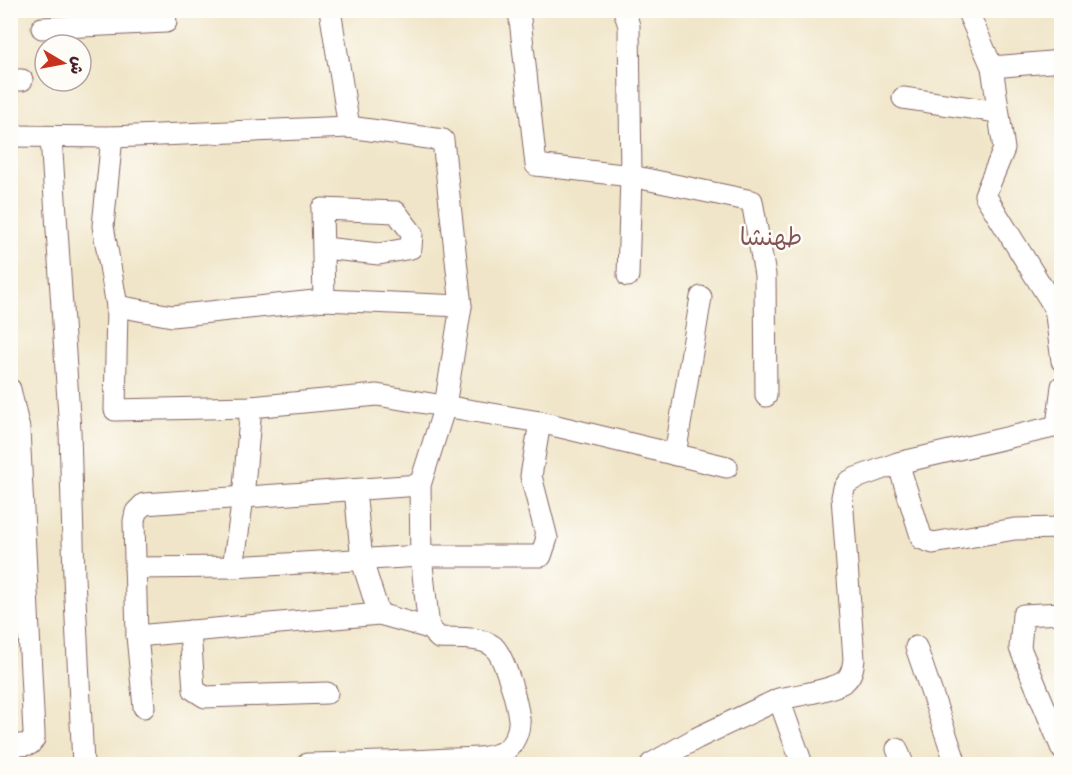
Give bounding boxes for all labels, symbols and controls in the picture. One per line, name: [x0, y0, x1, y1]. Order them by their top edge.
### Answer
north arrow: [33, 33, 93, 93]
text: ش: [61, 54, 93, 77]
district label: طهنشا: [740, 216, 802, 258]

